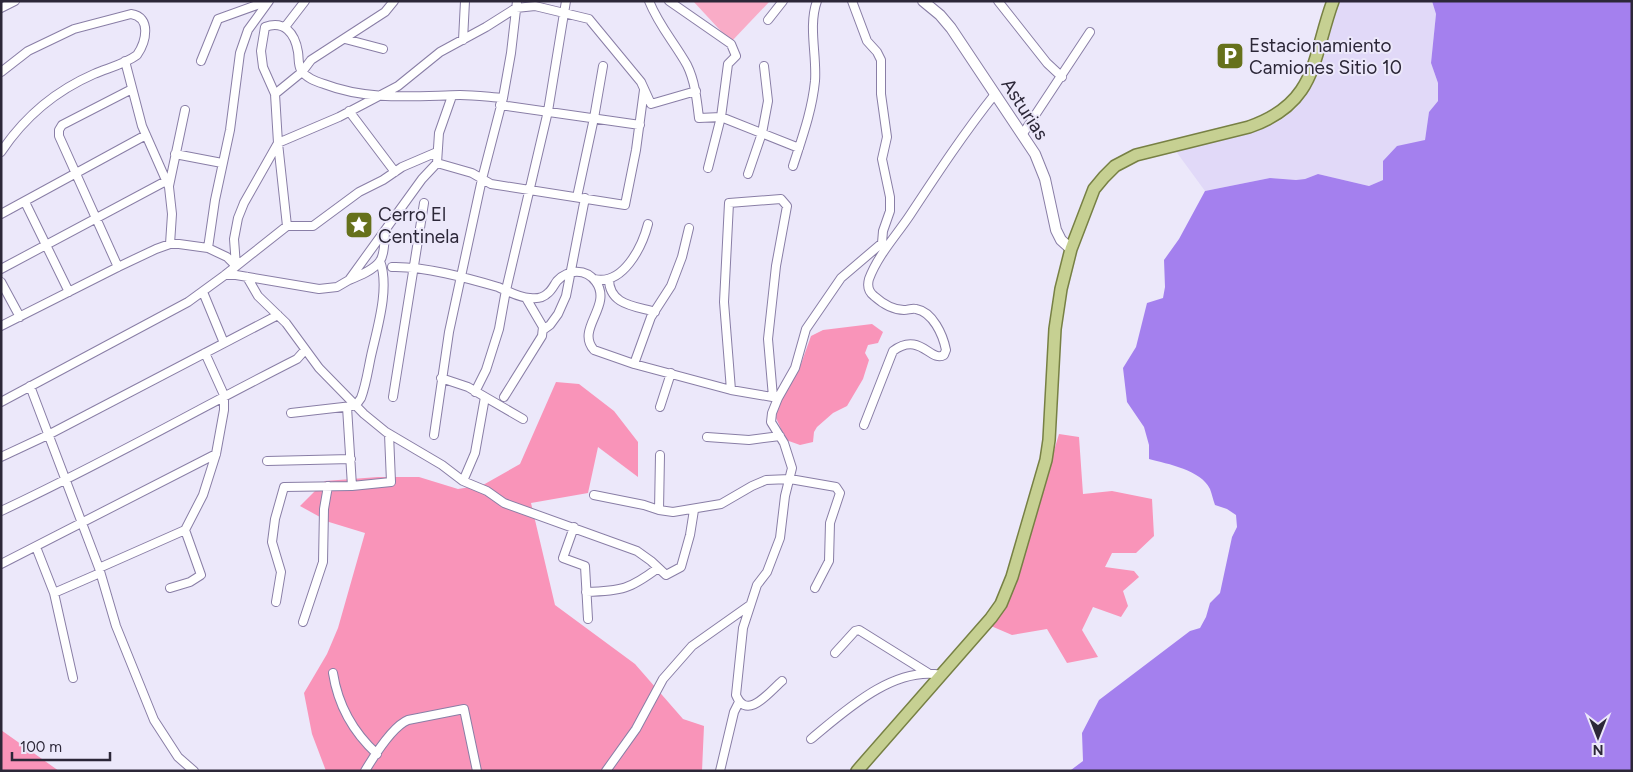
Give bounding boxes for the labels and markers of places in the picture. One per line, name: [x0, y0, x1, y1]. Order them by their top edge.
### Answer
place label: Estacionamiento Camiones Sitio 10: [1249, 34, 1402, 79]
parking icon: Estacionamiento Camiones Sitio 10: [1215, 41, 1245, 71]
place label: Cerro El Centinela: [378, 203, 459, 248]
place icon: Cerro El Centinela: [344, 210, 374, 240]

